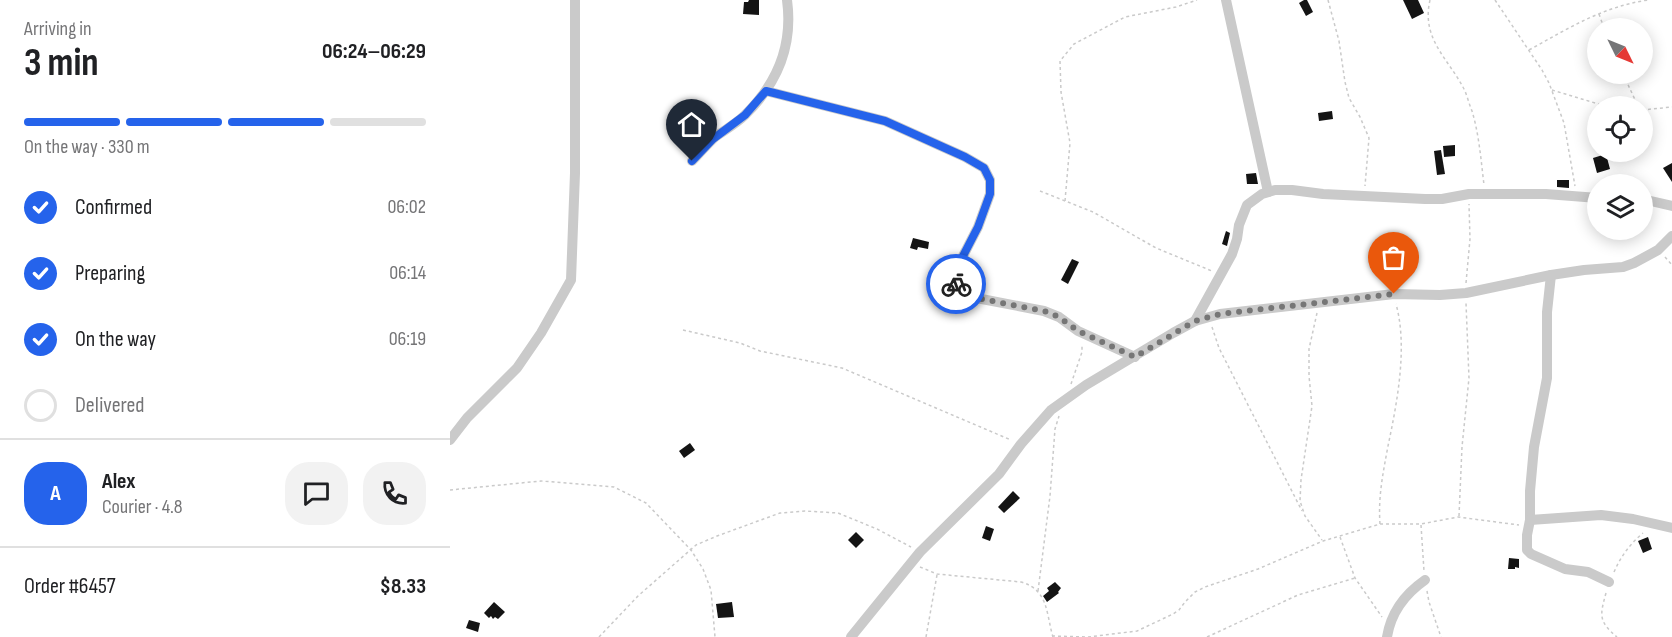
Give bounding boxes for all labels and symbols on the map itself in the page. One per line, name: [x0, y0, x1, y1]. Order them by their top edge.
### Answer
north arrow: [1587, 18, 1653, 84]
pin: [666, 99, 717, 161]
pin: [1368, 232, 1419, 294]
courier: [926, 254, 986, 314]

